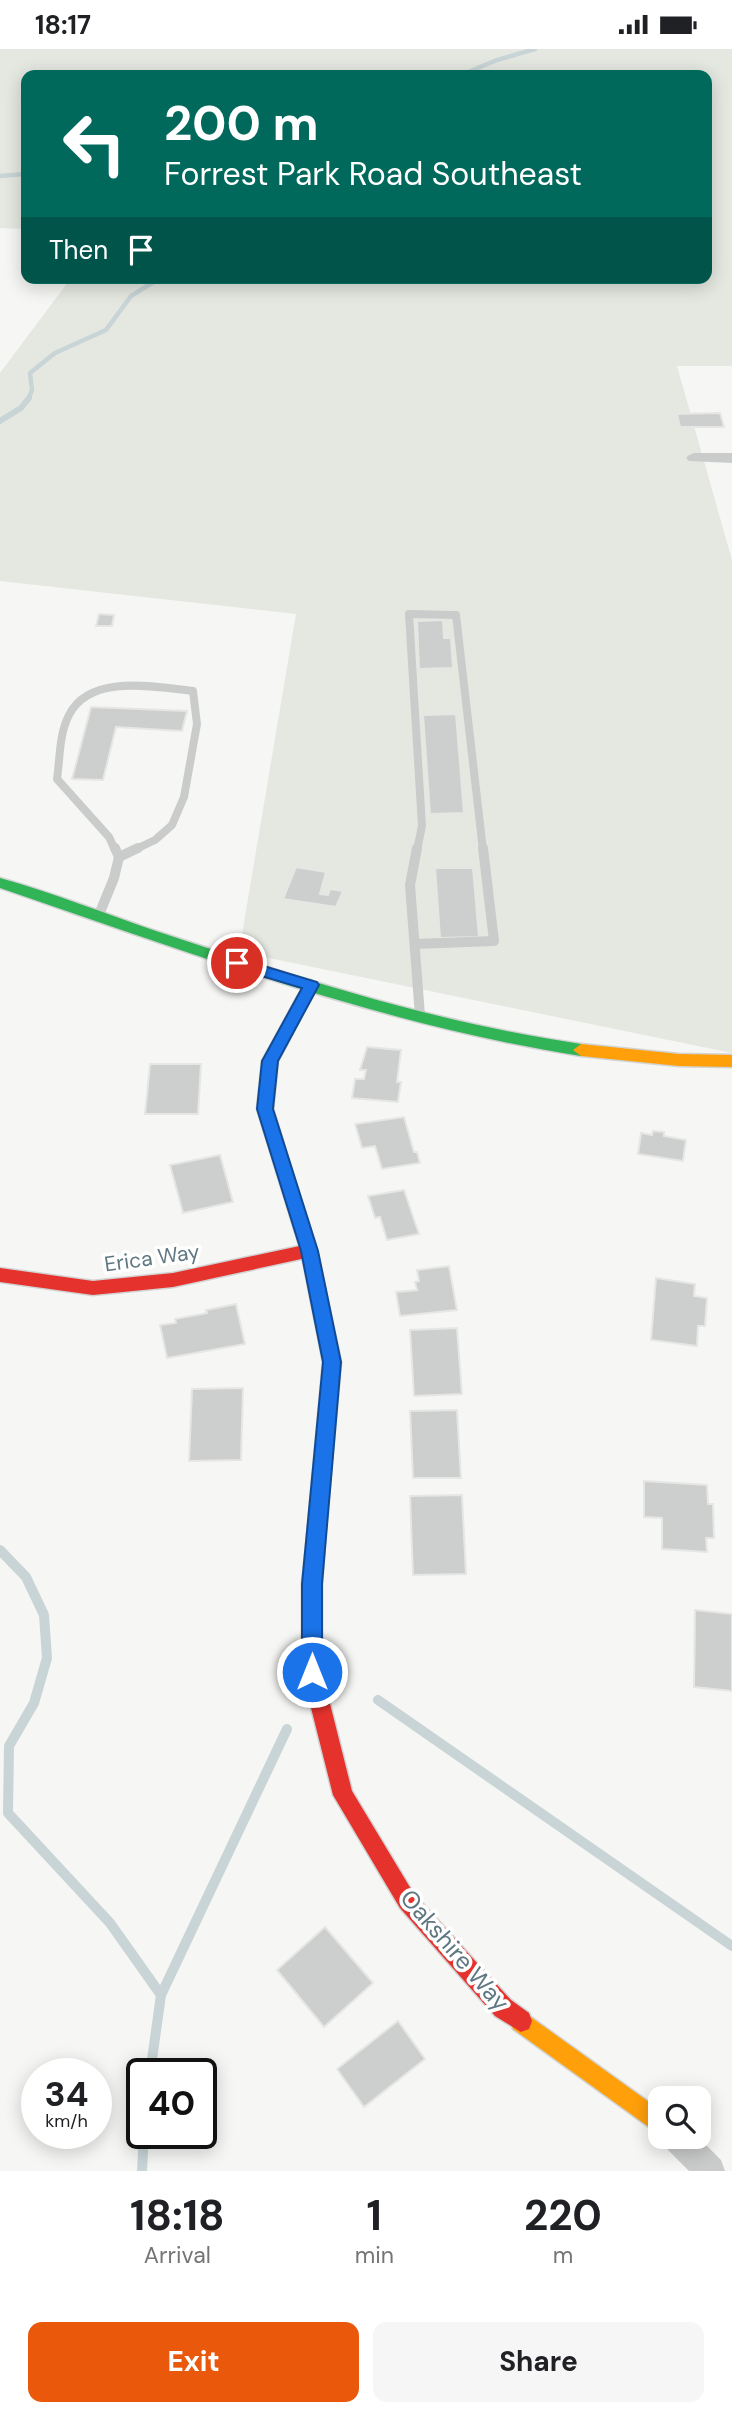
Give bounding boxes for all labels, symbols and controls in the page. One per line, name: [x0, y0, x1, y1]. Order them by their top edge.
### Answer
text: 18:17: [35, 8, 91, 42]
text: 200 m: [164, 91, 319, 155]
icon: left: [49, 98, 140, 189]
text: Forrest Park Road Southeast: [164, 153, 582, 195]
icon: arrive: [122, 231, 160, 269]
text: Then: [49, 233, 108, 267]
pin: [207, 933, 267, 993]
icon: arrive: [218, 944, 256, 982]
street label: Erica Way: [103, 1237, 202, 1279]
position arrow: [275, 1635, 349, 1709]
street label: Oakshire Way: [394, 1883, 516, 2017]
speed limit sign: 40: [126, 2058, 217, 2149]
text: 34: [45, 2071, 88, 2117]
map controls: [648, 2086, 711, 2149]
button: search: [648, 2086, 711, 2149]
text: km/h: [45, 2109, 88, 2133]
text: 18:18: [130, 2188, 225, 2243]
text: 1: [367, 2188, 382, 2243]
text: 220: [524, 2188, 602, 2243]
text: Arrival: [144, 2240, 211, 2270]
text: min: [355, 2240, 394, 2270]
text: m: [553, 2240, 573, 2270]
button: Exit: [28, 2322, 359, 2402]
button: Share: [373, 2322, 704, 2402]

